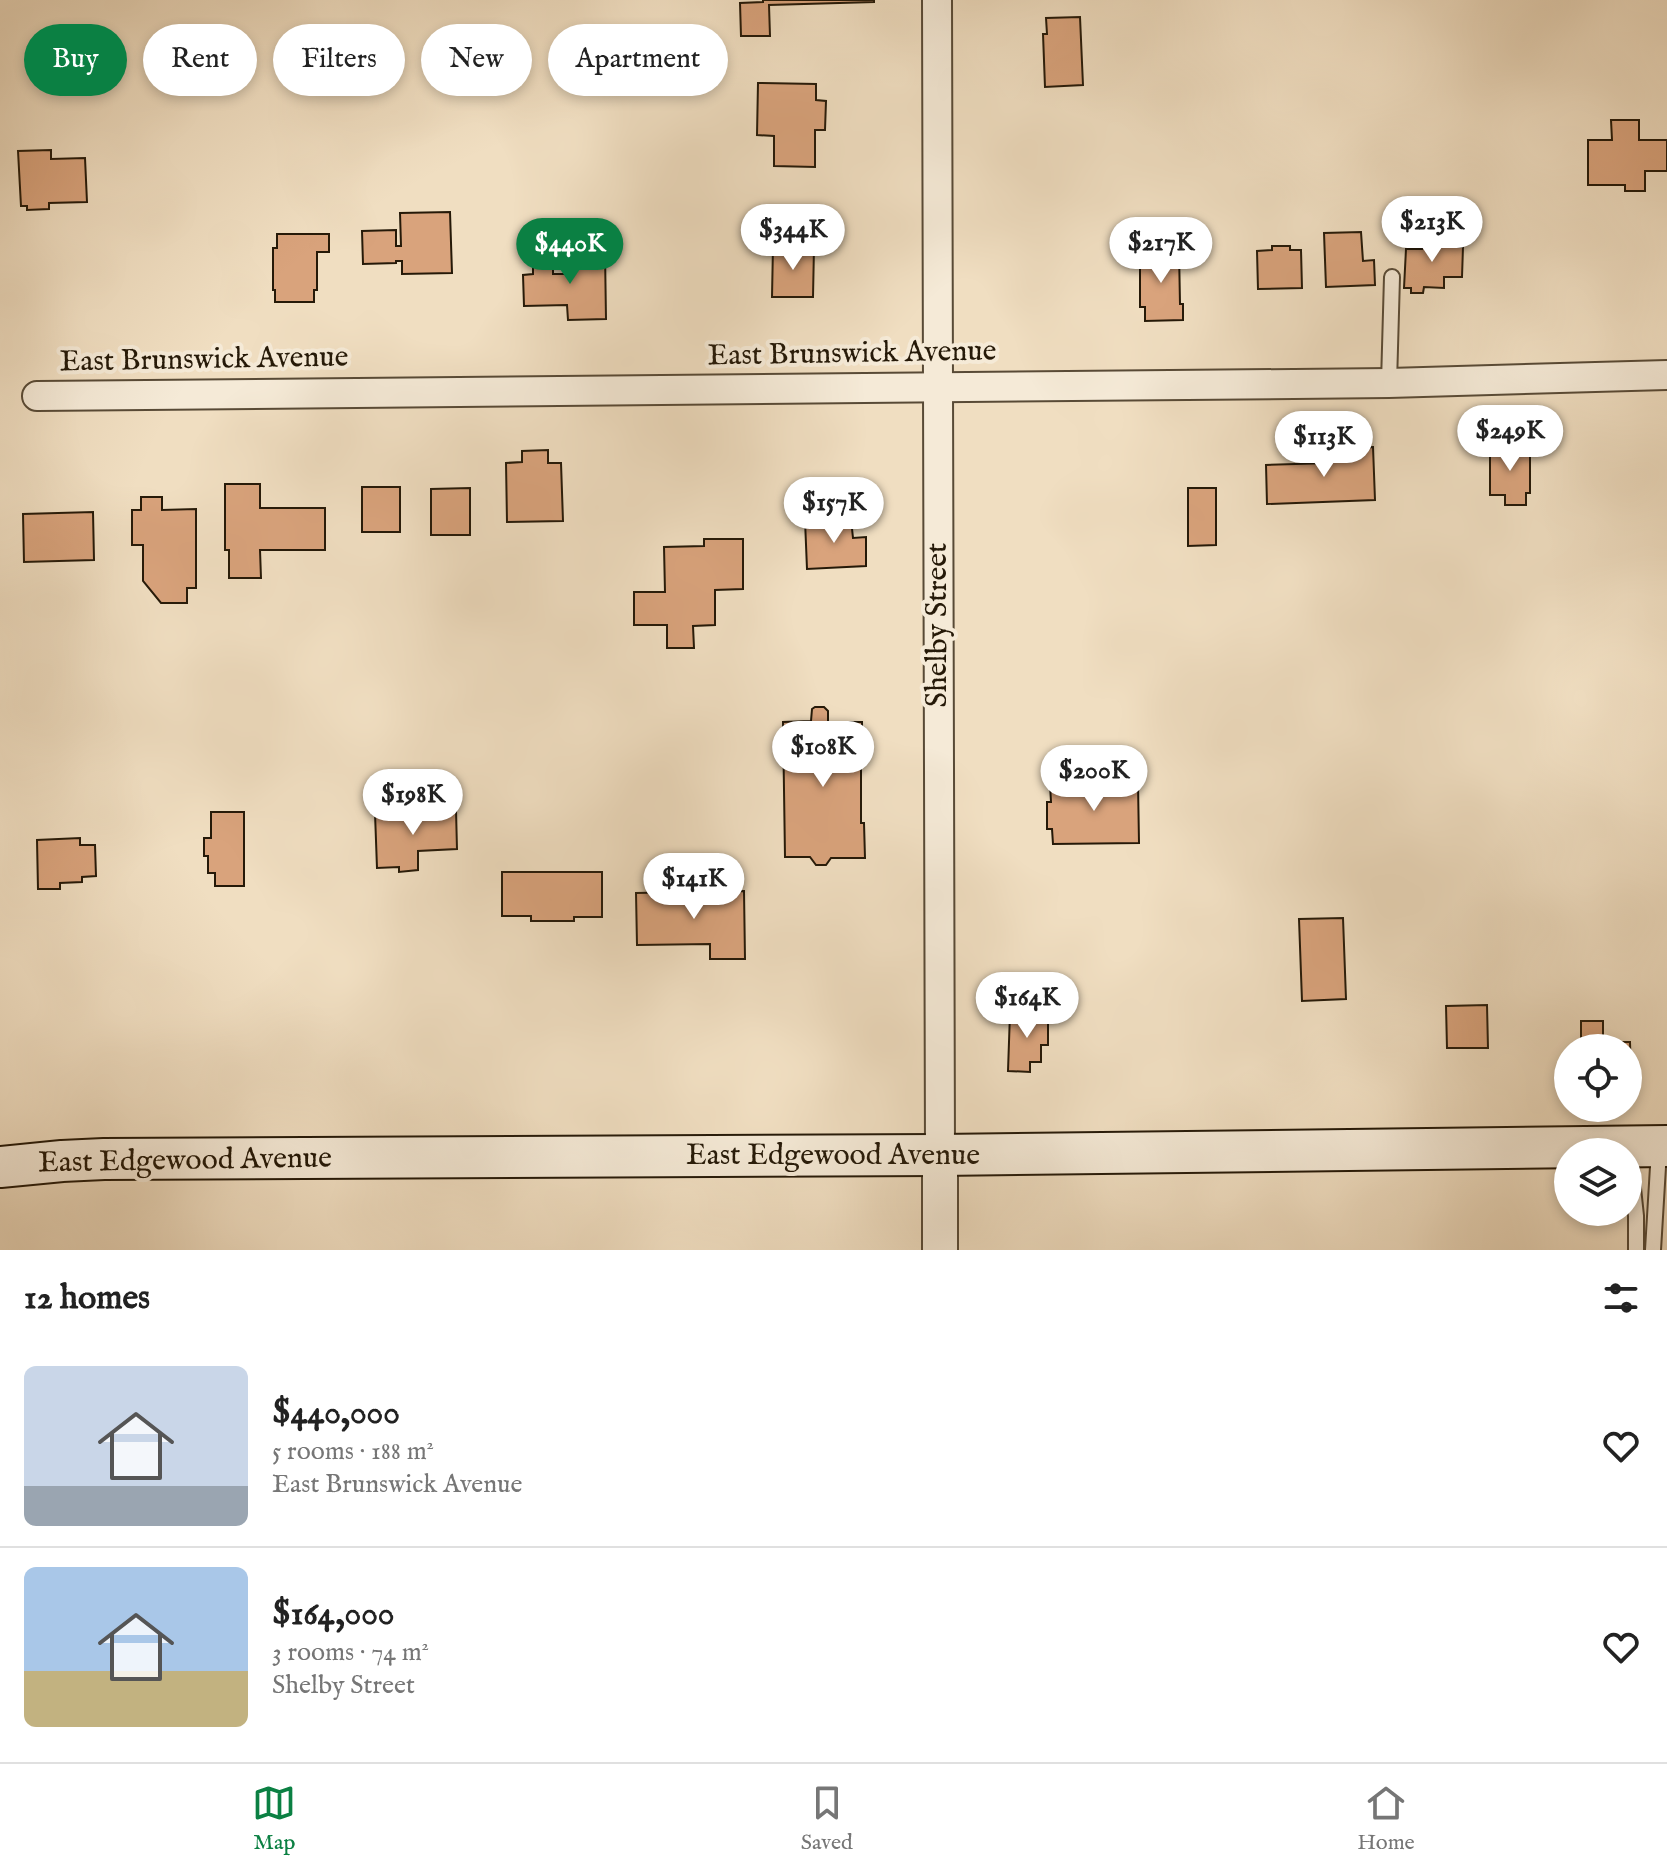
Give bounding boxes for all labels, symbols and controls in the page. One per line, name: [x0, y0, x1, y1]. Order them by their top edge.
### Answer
chip: Buy: [24, 24, 127, 96]
chip: Rent: [143, 24, 257, 96]
chip: Filters: [273, 24, 405, 96]
chip: New: [421, 24, 532, 96]
chip: Apartment: [548, 24, 728, 96]
pin: $213K: [1376, 196, 1488, 264]
pin: $344K: [737, 204, 849, 272]
text: $213K: [1400, 205, 1464, 238]
text: $344K: [759, 213, 827, 246]
pin: $217K: [1105, 217, 1217, 285]
pin: $440K: [514, 218, 626, 286]
text: $217K: [1127, 226, 1195, 259]
text: $440K: [534, 227, 606, 260]
street label: East Brunswick Avenue: [707, 332, 997, 376]
street label: East Brunswick Avenue: [59, 338, 349, 382]
pin: $249K: [1454, 405, 1566, 473]
pin: $113K: [1268, 411, 1380, 479]
text: $249K: [1475, 414, 1545, 447]
text: $113K: [1293, 420, 1355, 453]
pin: $157K: [778, 477, 890, 545]
text: $157K: [802, 486, 866, 519]
street label: Shelby Street: [919, 543, 957, 707]
pin: $108K: [767, 721, 879, 789]
text: $108K: [790, 730, 856, 763]
pin: $200K: [1038, 745, 1150, 813]
text: $200K: [1059, 754, 1129, 787]
pin: $198K: [357, 769, 469, 837]
text: $198K: [381, 778, 445, 811]
pin: $141K: [638, 853, 750, 921]
text: $141K: [661, 862, 727, 895]
pin: $164K: [971, 972, 1083, 1040]
text: $164K: [994, 981, 1060, 1014]
map controls: [1554, 1034, 1642, 1226]
button: locate: [1554, 1034, 1642, 1122]
street label: East Edgewood Avenue: [686, 1137, 980, 1175]
button: layers: [1554, 1138, 1642, 1226]
street label: East Edgewood Avenue: [38, 1139, 332, 1183]
icon: filters: [1599, 1276, 1643, 1320]
text: 12 homes: [24, 1277, 150, 1320]
text: $440,000: [272, 1392, 400, 1435]
icon: home: [88, 1398, 184, 1494]
icon: heart: [1599, 1424, 1643, 1468]
text: 5 rooms · 188 m²: [272, 1435, 434, 1468]
text: East Brunswick Avenue: [272, 1468, 522, 1501]
text: $164,000: [272, 1593, 395, 1636]
icon: home: [88, 1599, 184, 1695]
icon: heart: [1599, 1625, 1643, 1669]
text: 3 rooms · 74 m²: [272, 1636, 429, 1669]
text: Shelby Street: [272, 1669, 415, 1702]
tab: Map: [252, 1781, 296, 1857]
tab: Saved: [801, 1781, 853, 1857]
tab: Home: [1357, 1781, 1415, 1857]

